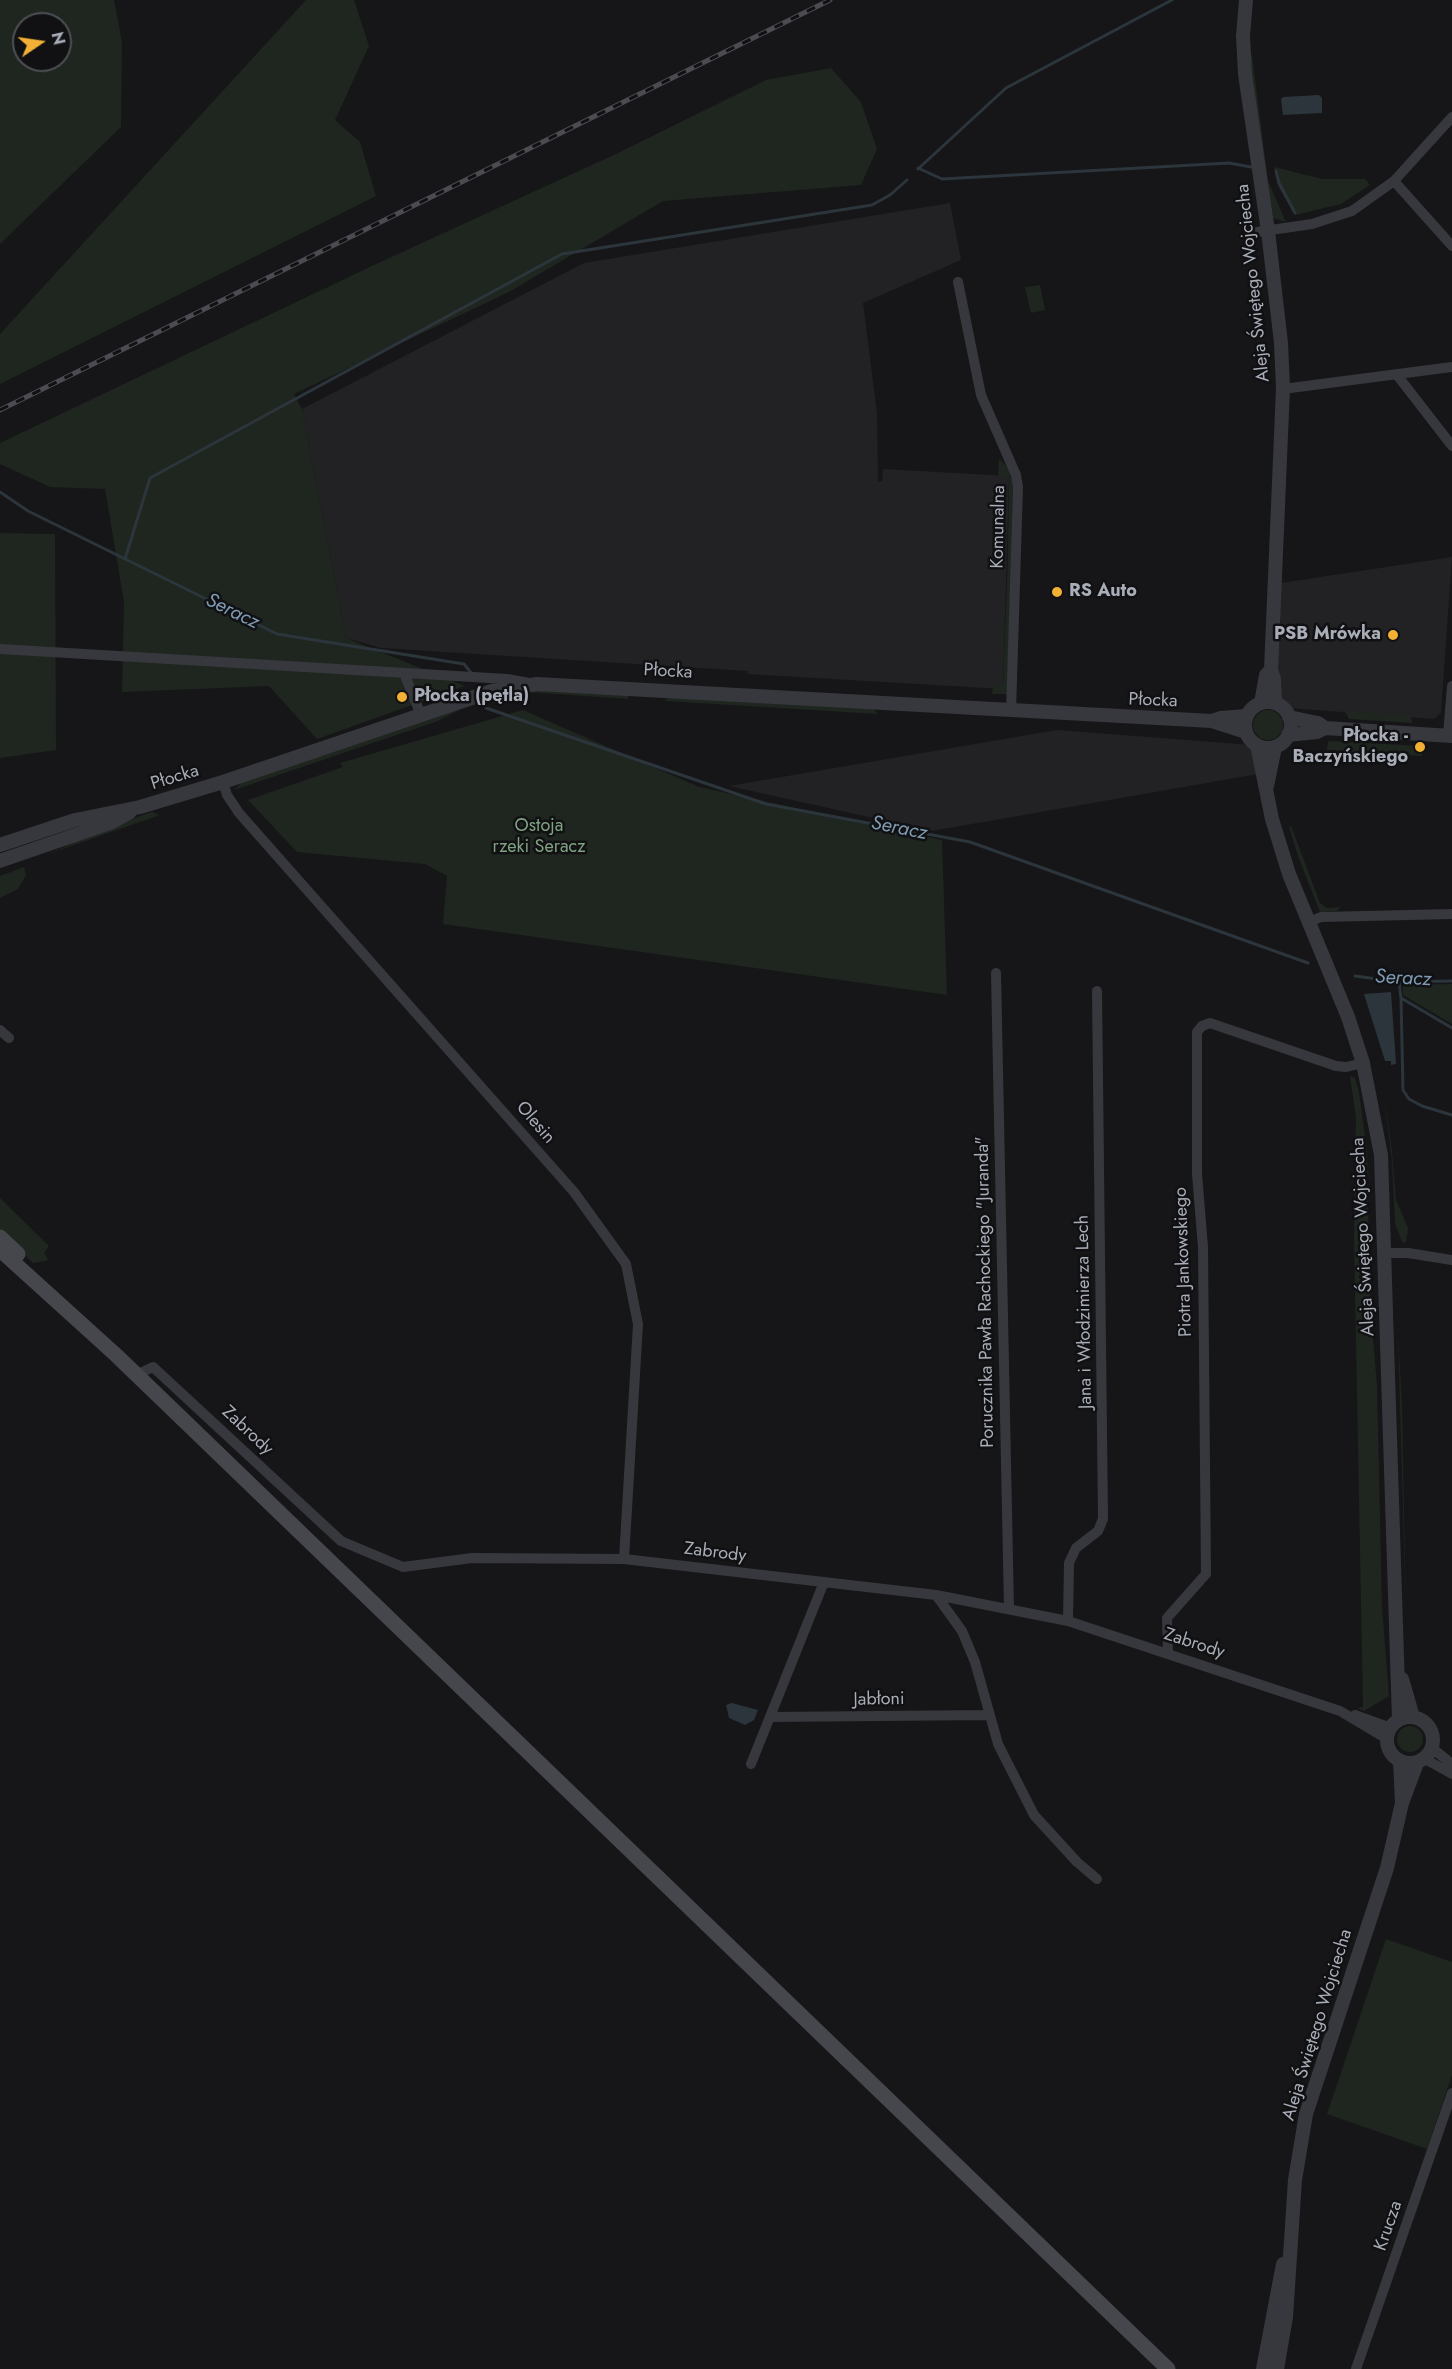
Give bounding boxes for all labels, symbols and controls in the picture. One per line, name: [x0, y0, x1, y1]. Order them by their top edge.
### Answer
north arrow: [12, 12, 72, 72]
text: N: [45, 30, 71, 47]
street label: Aleja Świętego Wojciecha: [1233, 183, 1275, 383]
street label: Komunalna: [987, 485, 1011, 569]
place label: RS Auto: [1069, 581, 1137, 603]
marker: RS Auto: [1050, 585, 1064, 599]
water label: Seracz: [201, 589, 263, 635]
place label: PSB Mrówka: [1274, 624, 1381, 646]
marker: PSB Mrówka: [1386, 628, 1400, 642]
street label: Płocka: [643, 660, 693, 684]
place label: Płocka (pętla): [414, 686, 529, 708]
street label: Płocka: [1128, 689, 1178, 713]
marker: Płocka (pętla): [395, 690, 409, 704]
place label: Płocka - Baczyńskiego: [1293, 726, 1408, 768]
marker: Płocka - Baczyńskiego: [1413, 740, 1427, 754]
street label: Płocka: [148, 761, 202, 795]
water label: Seracz: [869, 812, 929, 846]
park label: Ostoja rzeki Seracz: [493, 816, 585, 858]
water label: Seracz: [1374, 966, 1432, 992]
street label: Olesin: [511, 1097, 559, 1149]
street label: Porucznika Pawła Rachockiego "Juranda": [972, 1136, 1000, 1448]
street label: Aleja Świętego Wojciecha: [1348, 1137, 1380, 1337]
street label: Piotra Jankowskiego: [1171, 1187, 1197, 1337]
street label: Jana i Włodzimierza Lech: [1073, 1215, 1097, 1409]
street label: Zabrody: [217, 1402, 277, 1460]
street label: Zabrody: [683, 1538, 747, 1568]
street label: Zabrody: [1161, 1624, 1227, 1664]
street label: Jabłoni: [853, 1689, 905, 1711]
street label: Aleja Świętego Wojciecha: [1279, 1927, 1357, 2123]
street label: Krucza: [1370, 2198, 1408, 2254]

